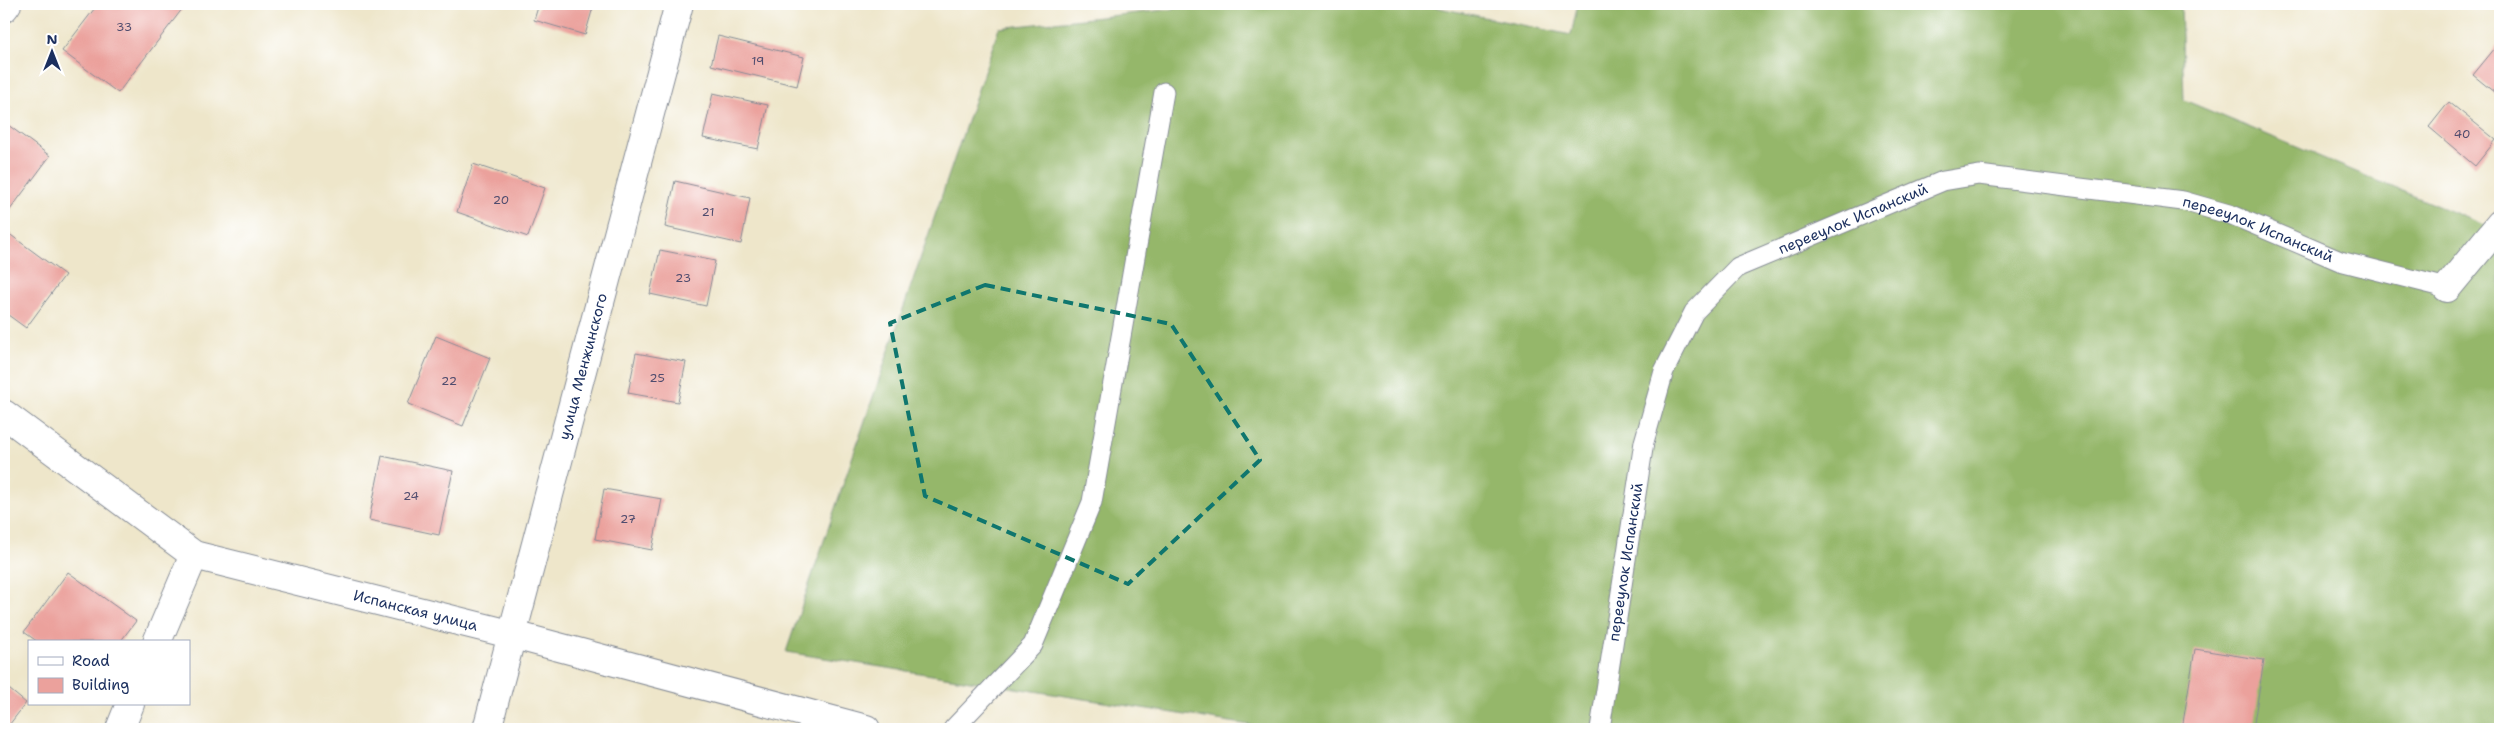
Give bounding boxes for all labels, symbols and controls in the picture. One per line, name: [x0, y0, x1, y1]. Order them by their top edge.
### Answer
house number: 33: [116, 19, 132, 35]
north arrow: [28, 28, 78, 78]
text: N: [46, 30, 58, 48]
house number: 19: [752, 53, 764, 69]
house number: 40: [2454, 126, 2470, 142]
street label: перееулок Испанский: [1775, 178, 1931, 259]
street label: перееулок Испанский: [2180, 191, 2337, 267]
house number: 20: [493, 192, 509, 208]
house number: 21: [702, 204, 714, 220]
house number: 23: [675, 270, 691, 286]
street label: улица Менжинского: [554, 291, 612, 442]
house number: 25: [649, 370, 665, 386]
house number: 22: [441, 373, 457, 389]
street label: перееулок Испанский: [1604, 481, 1648, 643]
house number: 24: [403, 488, 419, 504]
house number: 27: [620, 511, 636, 527]
street label: Испанская улица: [351, 585, 481, 636]
legend: [28, 640, 190, 706]
text: Road: [72, 651, 110, 671]
text: Building: [72, 675, 129, 695]

